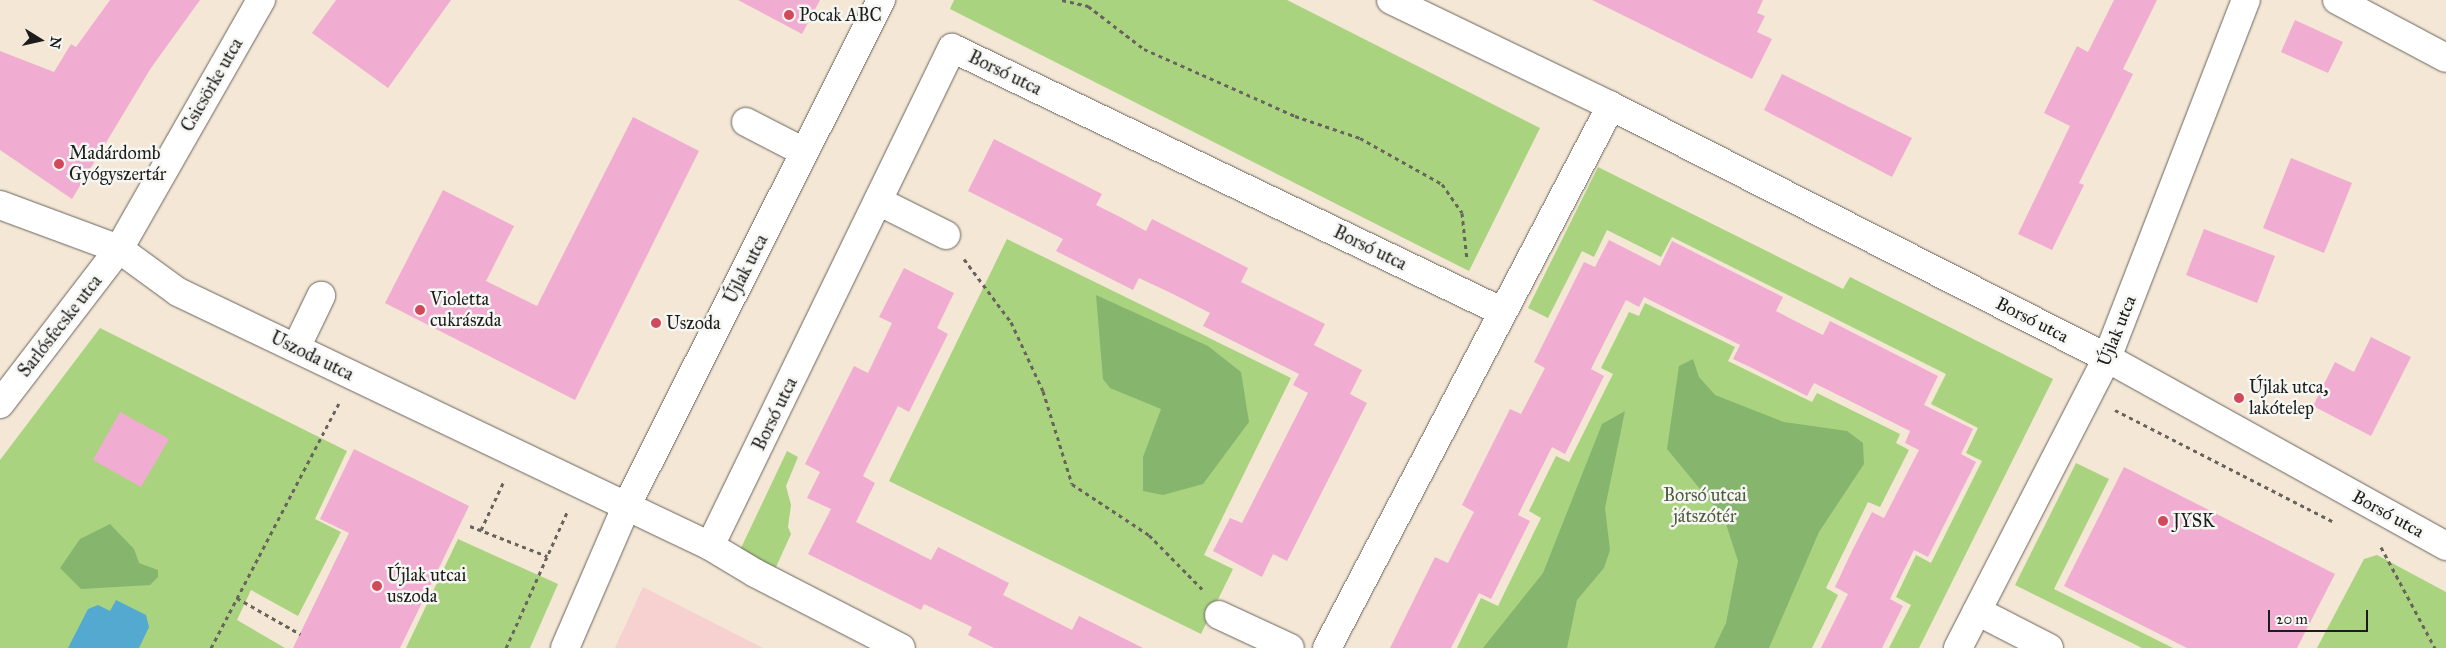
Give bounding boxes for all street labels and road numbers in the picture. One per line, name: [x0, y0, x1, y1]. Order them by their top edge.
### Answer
street label: Csicsörke utca: [177, 34, 247, 136]
street label: Borsó utca: [965, 46, 1045, 100]
street label: Borsó utca: [1330, 221, 1410, 275]
street label: Újlak utca: [719, 231, 773, 307]
street label: Sarlósfecske utca: [13, 271, 107, 381]
street label: Újlak utca: [2093, 292, 2141, 370]
street label: Borsó utca: [1992, 293, 2072, 347]
street label: Uszoda utca: [267, 327, 357, 385]
street label: Borsó utca: [748, 374, 802, 454]
street label: Borsó utca: [2348, 485, 2428, 543]

